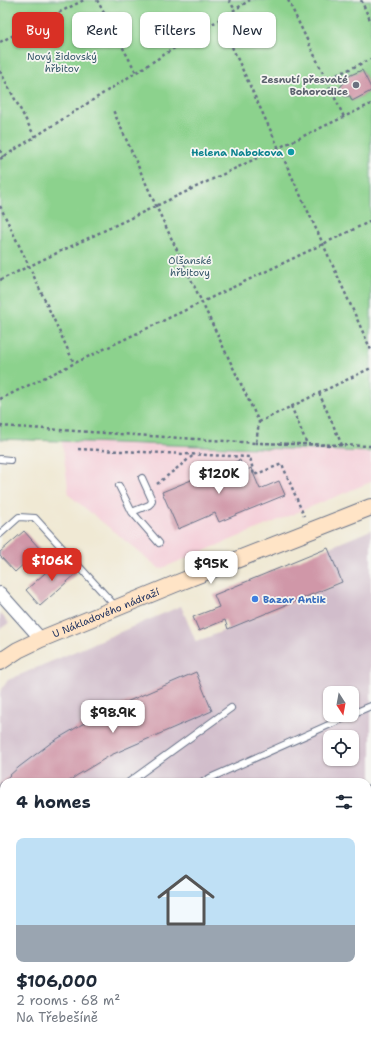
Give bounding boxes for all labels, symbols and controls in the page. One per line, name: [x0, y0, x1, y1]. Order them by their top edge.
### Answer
chip: Buy: [12, 12, 64, 48]
chip: Rent: [72, 12, 132, 48]
chip: Filters: [140, 12, 210, 48]
chip: New: [218, 12, 276, 48]
park label: Nový židovský hřbitov: [27, 50, 97, 75]
place label: Zesnutí přesvaté Bohorodice: [261, 73, 348, 98]
marker: Zesnutí přesvaté Bohorodice: [351, 80, 361, 90]
place label: Helena Nabokova: [191, 146, 283, 159]
marker: Helena Nabokova: [286, 147, 296, 157]
park label: Olšanské hřbitovy: [168, 254, 212, 279]
pin: $120K: [191, 461, 247, 495]
text: $120K: [199, 465, 239, 482]
pin: $106K: [24, 548, 80, 582]
pin: $95K: [187, 551, 235, 585]
text: $106K: [31, 552, 73, 569]
text: $95K: [194, 555, 228, 572]
street label: U Nákladového nádraží: [50, 585, 161, 640]
place label: Bazar Antik: [263, 593, 326, 606]
marker: Bazar Antik: [250, 594, 260, 604]
north arrow: [323, 686, 359, 722]
map controls: [323, 686, 359, 766]
pin: $98.9K: [80, 700, 146, 734]
text: $98.9K: [90, 704, 136, 721]
button: locate: [323, 730, 359, 766]
text: 4 homes: [16, 791, 91, 813]
icon: filters: [333, 791, 355, 813]
icon: home: [150, 864, 222, 936]
text: $106,000: [16, 970, 97, 992]
text: 2 rooms · 68 m²: [16, 992, 120, 1009]
text: Na Třebešíně: [16, 1009, 98, 1026]

